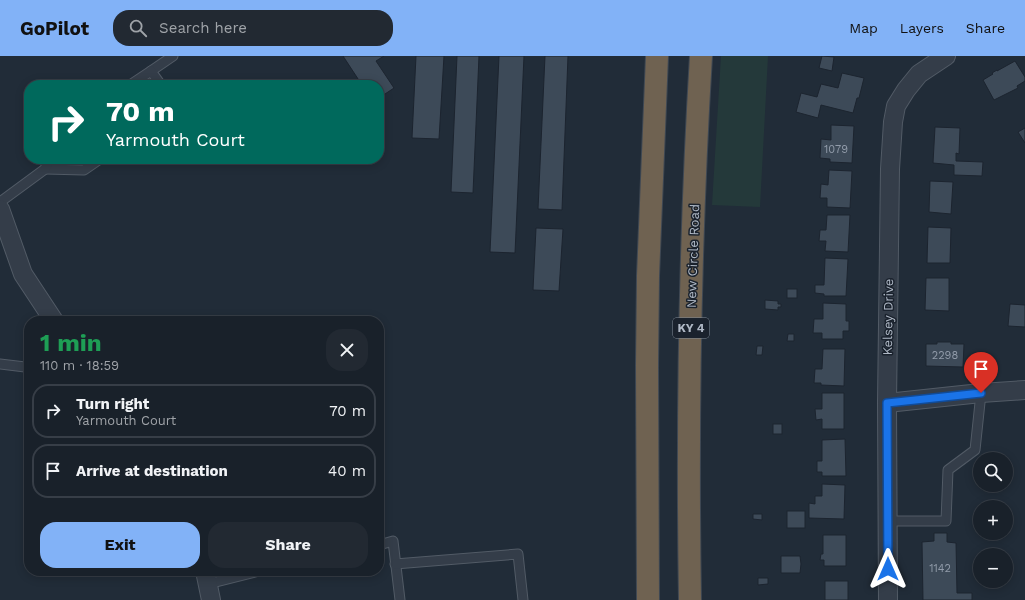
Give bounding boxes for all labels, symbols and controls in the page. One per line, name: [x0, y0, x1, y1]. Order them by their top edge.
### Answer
search box: [113, 10, 393, 46]
text: GoPilot: [20, 17, 89, 40]
icon: search: [127, 17, 149, 39]
text: Search here: [159, 19, 247, 37]
text: Map: [849, 20, 878, 36]
text: Layers: [900, 20, 944, 36]
text: Share: [966, 20, 1005, 36]
text: 70 m: [106, 95, 175, 128]
icon: right: [40, 96, 92, 148]
text: Yarmouth Court: [106, 129, 245, 150]
house number: 1079: [824, 143, 848, 156]
street label: New Circle Road: [684, 204, 702, 308]
street label: Kelsey Drive: [880, 279, 896, 355]
road number: KY 4: [673, 318, 709, 338]
text: 1 min: [40, 329, 102, 357]
button: close: [326, 329, 368, 371]
house number: 2298: [932, 349, 958, 362]
pin: [964, 352, 998, 393]
text: 110 m · 18:59: [40, 358, 119, 373]
icon: arrive: [970, 358, 992, 380]
text: Turn right: [76, 395, 149, 413]
icon: right: [42, 400, 64, 422]
text: 70 m: [329, 402, 366, 420]
text: Yarmouth Court: [76, 413, 176, 428]
map controls: [973, 452, 1013, 588]
button: search: [973, 452, 1013, 492]
icon: arrive: [42, 460, 64, 482]
text: Arrive at destination: [76, 462, 228, 480]
text: 40 m: [328, 462, 366, 480]
button: +: [973, 500, 1013, 540]
button: Exit: [40, 522, 200, 568]
button: Share: [208, 522, 368, 568]
position arrow: [867, 548, 909, 590]
button: −: [973, 548, 1013, 588]
house number: 1142: [929, 562, 951, 575]

